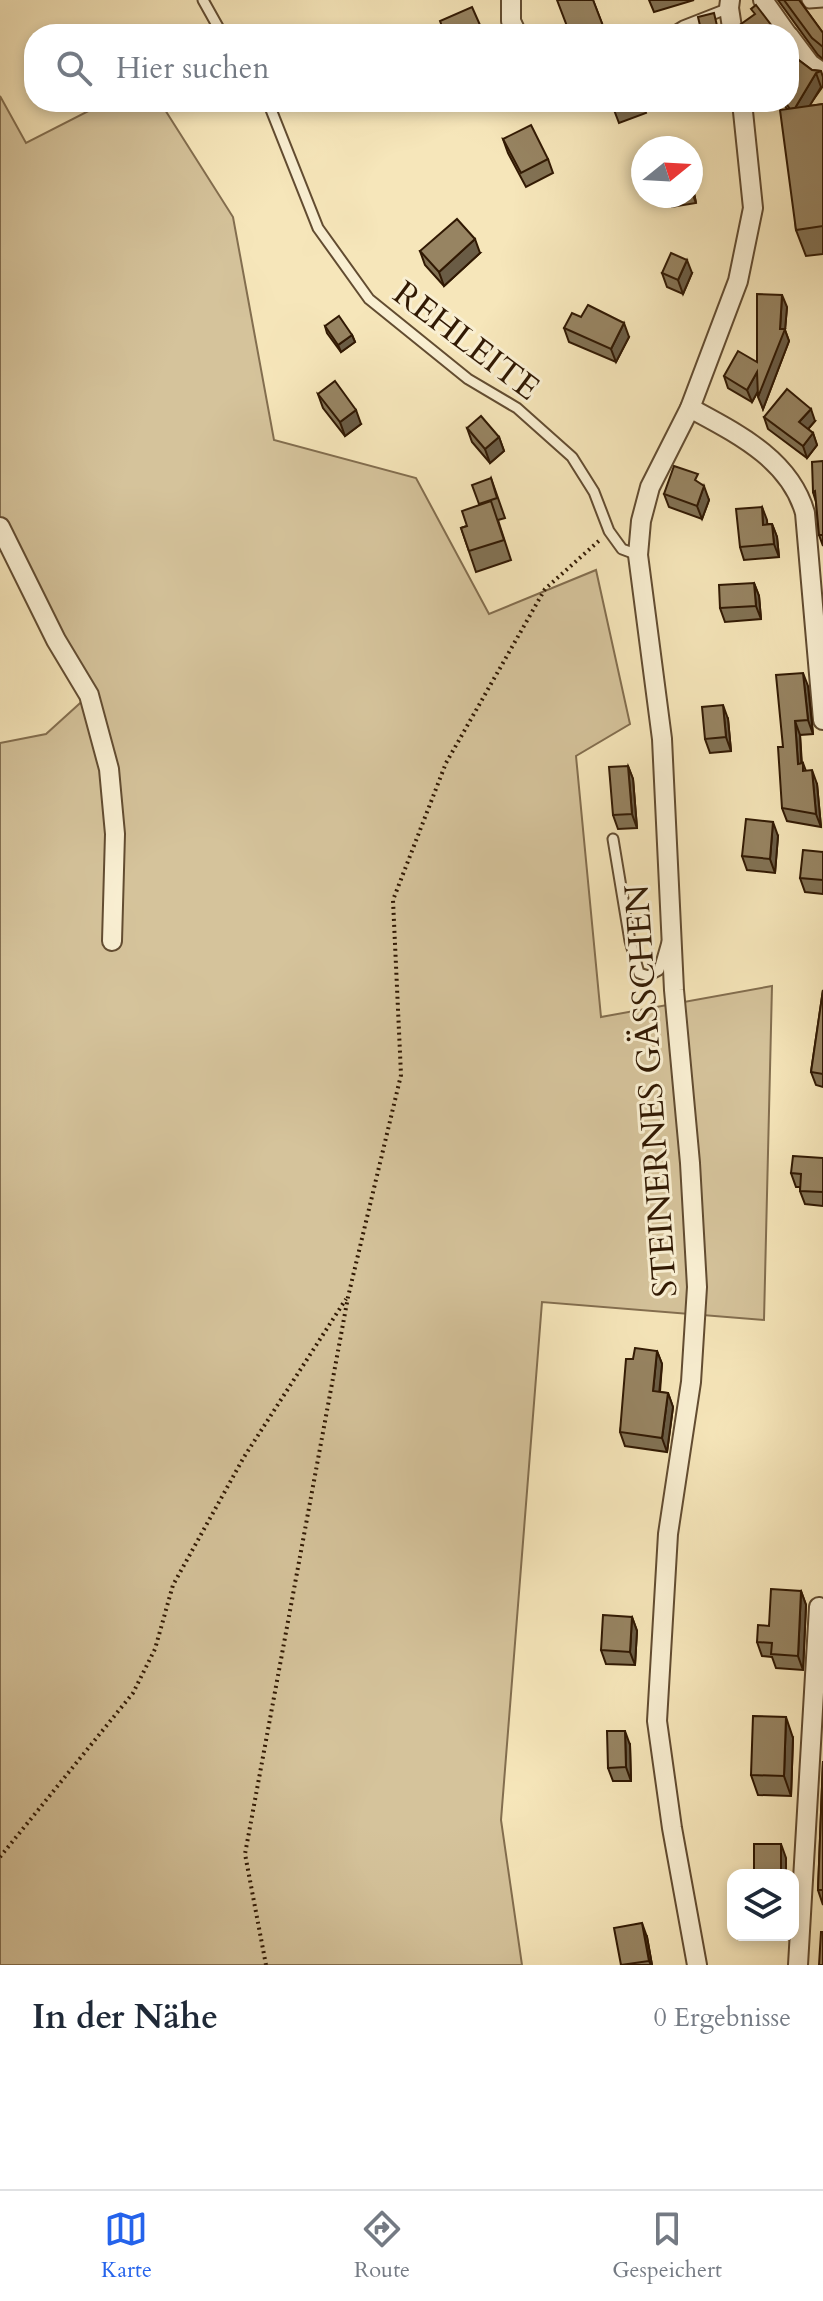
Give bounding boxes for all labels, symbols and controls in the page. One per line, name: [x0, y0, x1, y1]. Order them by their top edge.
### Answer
search box: [24, 24, 799, 112]
icon: search: [52, 46, 96, 90]
text: Hier suchen: [116, 48, 269, 89]
north arrow: [631, 136, 703, 208]
street label: REHLEITE: [384, 271, 549, 411]
street label: STEINERNES GÄSSCHEN: [614, 883, 688, 1299]
map controls: [727, 1869, 799, 1941]
button: layers: [727, 1869, 799, 1941]
text: In der Nähe: [32, 1994, 218, 2040]
text: 0 Ergebnisse: [654, 2000, 791, 2035]
tab: Karte: [101, 2207, 152, 2285]
tab: Route: [354, 2207, 410, 2285]
tab: Gespeichert: [612, 2207, 722, 2285]

